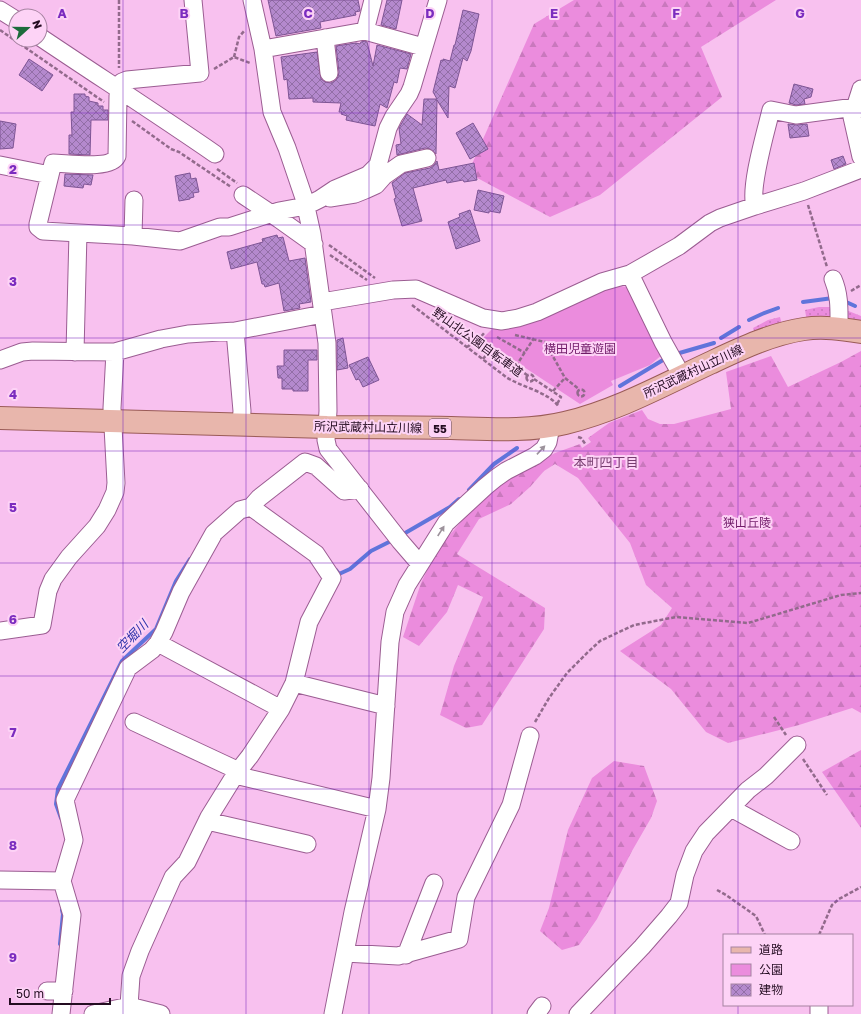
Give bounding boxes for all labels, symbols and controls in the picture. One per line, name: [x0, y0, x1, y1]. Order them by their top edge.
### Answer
text: A: [57, 5, 67, 21]
text: B: [179, 5, 189, 21]
text: C: [303, 5, 313, 21]
text: D: [425, 5, 435, 21]
text: E: [550, 5, 558, 21]
text: F: [672, 5, 680, 21]
text: G: [795, 5, 805, 21]
north arrow: [8, 8, 48, 48]
text: N: [30, 18, 45, 30]
text: 2: [9, 161, 17, 177]
text: 3: [9, 273, 17, 289]
street label: 野山北公園自転車道: [430, 304, 526, 380]
park label: 横田児童遊園: [544, 341, 616, 356]
street label: 所沢武蔵村山立川線: [641, 341, 745, 401]
text: 4: [9, 386, 17, 402]
street label: 所沢武蔵村山立川線: [314, 419, 422, 435]
road number: 55: [429, 419, 451, 437]
one-way arrow: [536, 446, 545, 455]
district label: 本町四丁目: [573, 454, 639, 470]
text: 5: [9, 499, 17, 515]
park label: 狭山丘陵: [723, 515, 771, 530]
one-way arrow: [437, 525, 444, 536]
text: 6: [9, 611, 17, 627]
water label: 空堀川: [113, 615, 153, 656]
text: 7: [9, 724, 17, 740]
text: 8: [9, 837, 17, 853]
legend: [723, 934, 853, 1006]
text: 道路: [759, 942, 783, 957]
text: 9: [9, 949, 17, 965]
text: 公園: [759, 962, 783, 977]
scale bar: [10, 980, 110, 1006]
text: 建物: [759, 982, 783, 997]
text: 50 m: [16, 986, 44, 1001]

